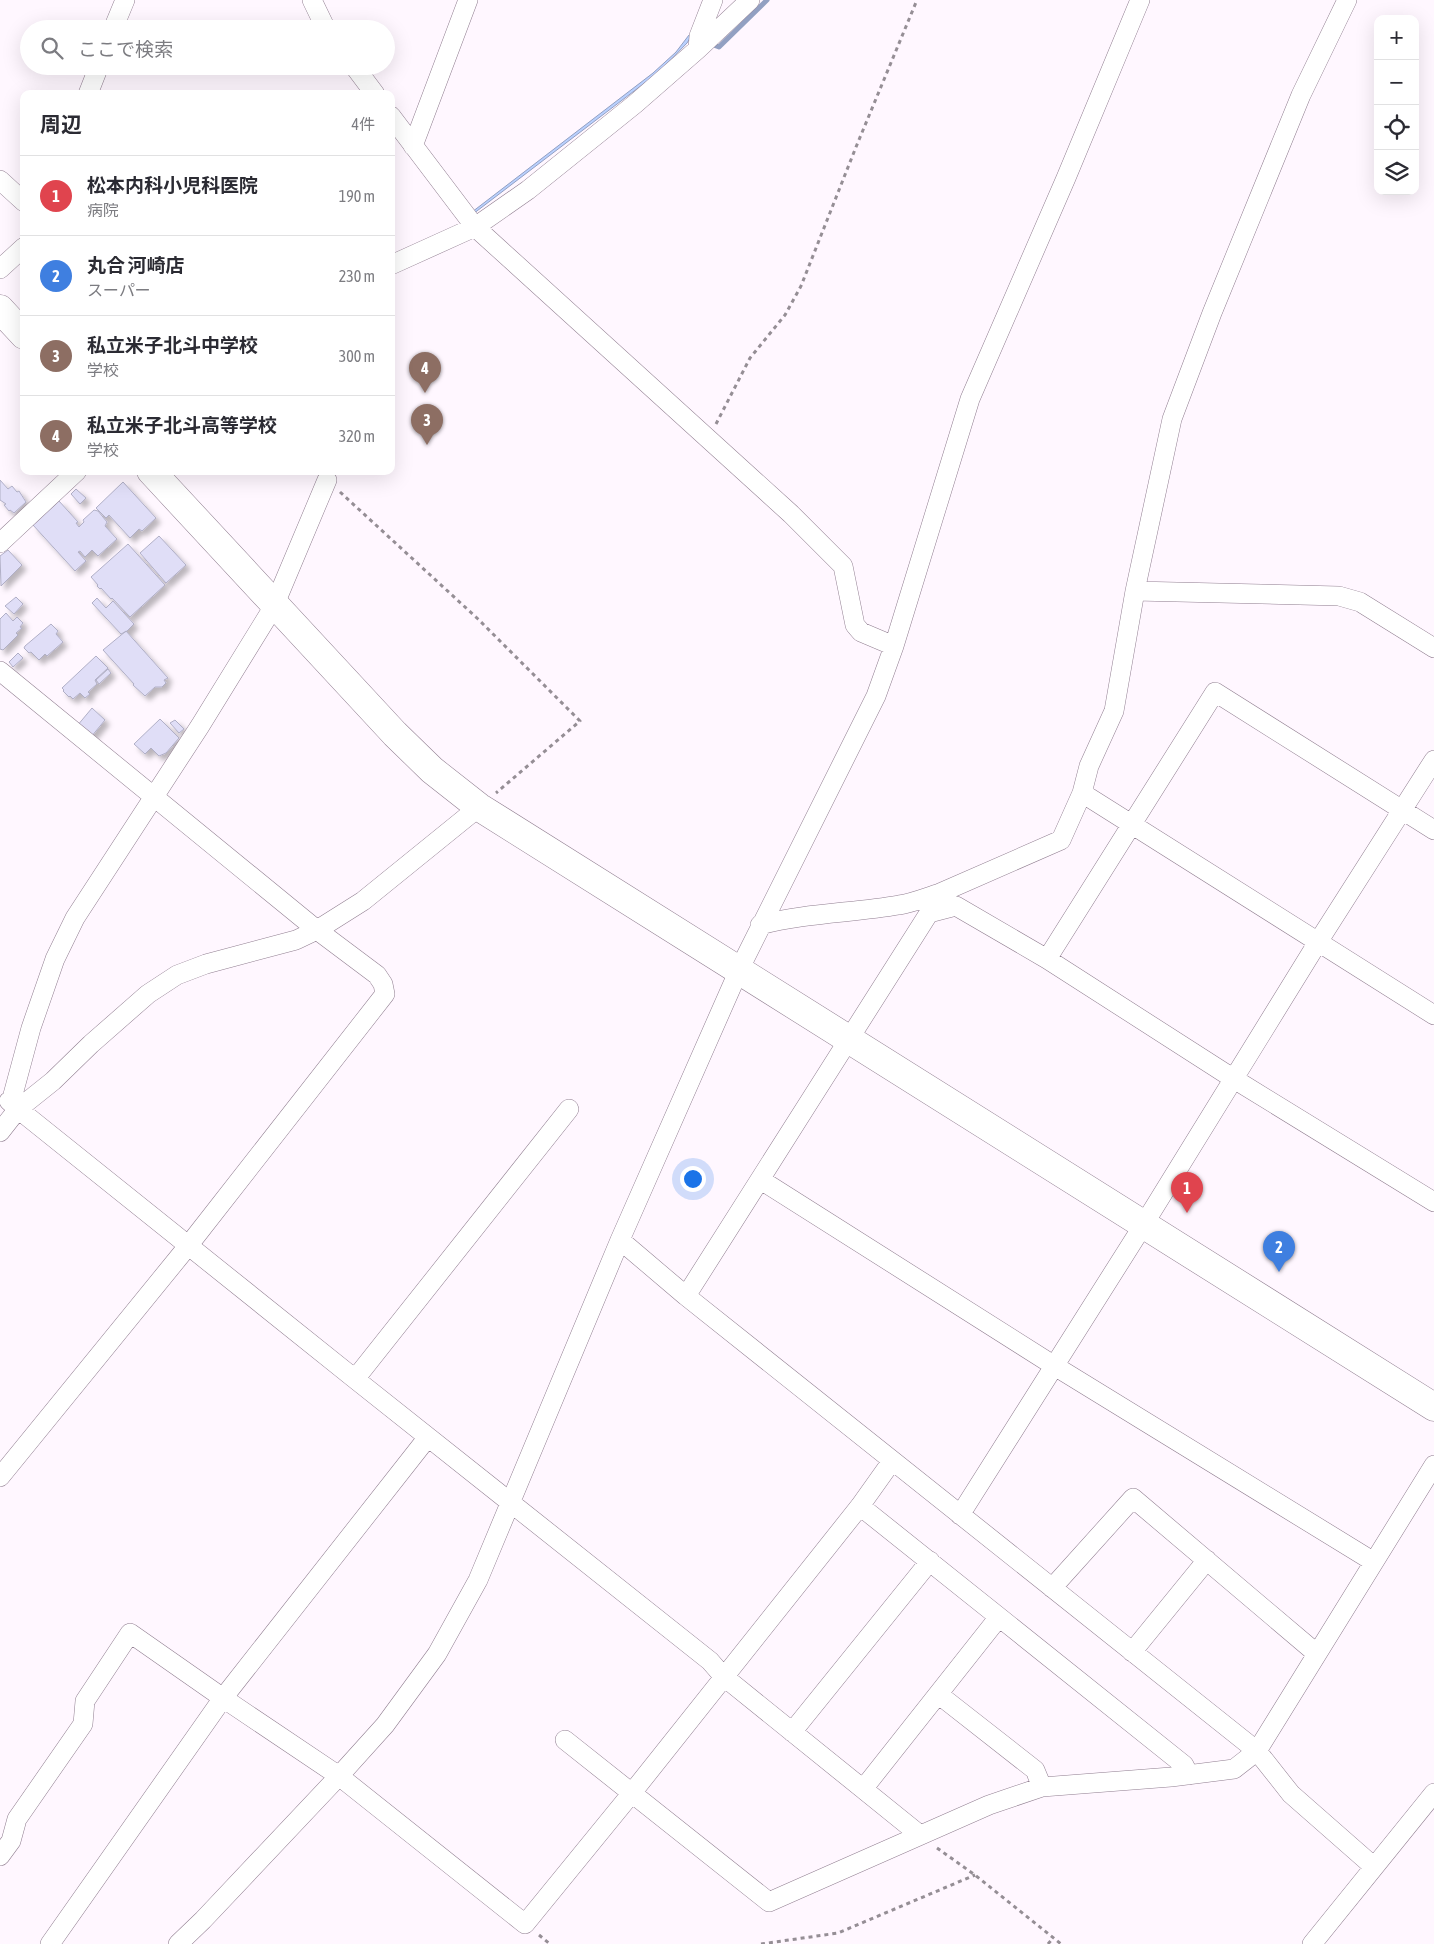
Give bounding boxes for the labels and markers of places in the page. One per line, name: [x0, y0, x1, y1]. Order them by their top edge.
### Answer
pin: 4: [409, 352, 441, 393]
pin: 3: [411, 404, 443, 445]
pin: 1: [1171, 1172, 1203, 1213]
pin: 2: [1263, 1231, 1295, 1272]

